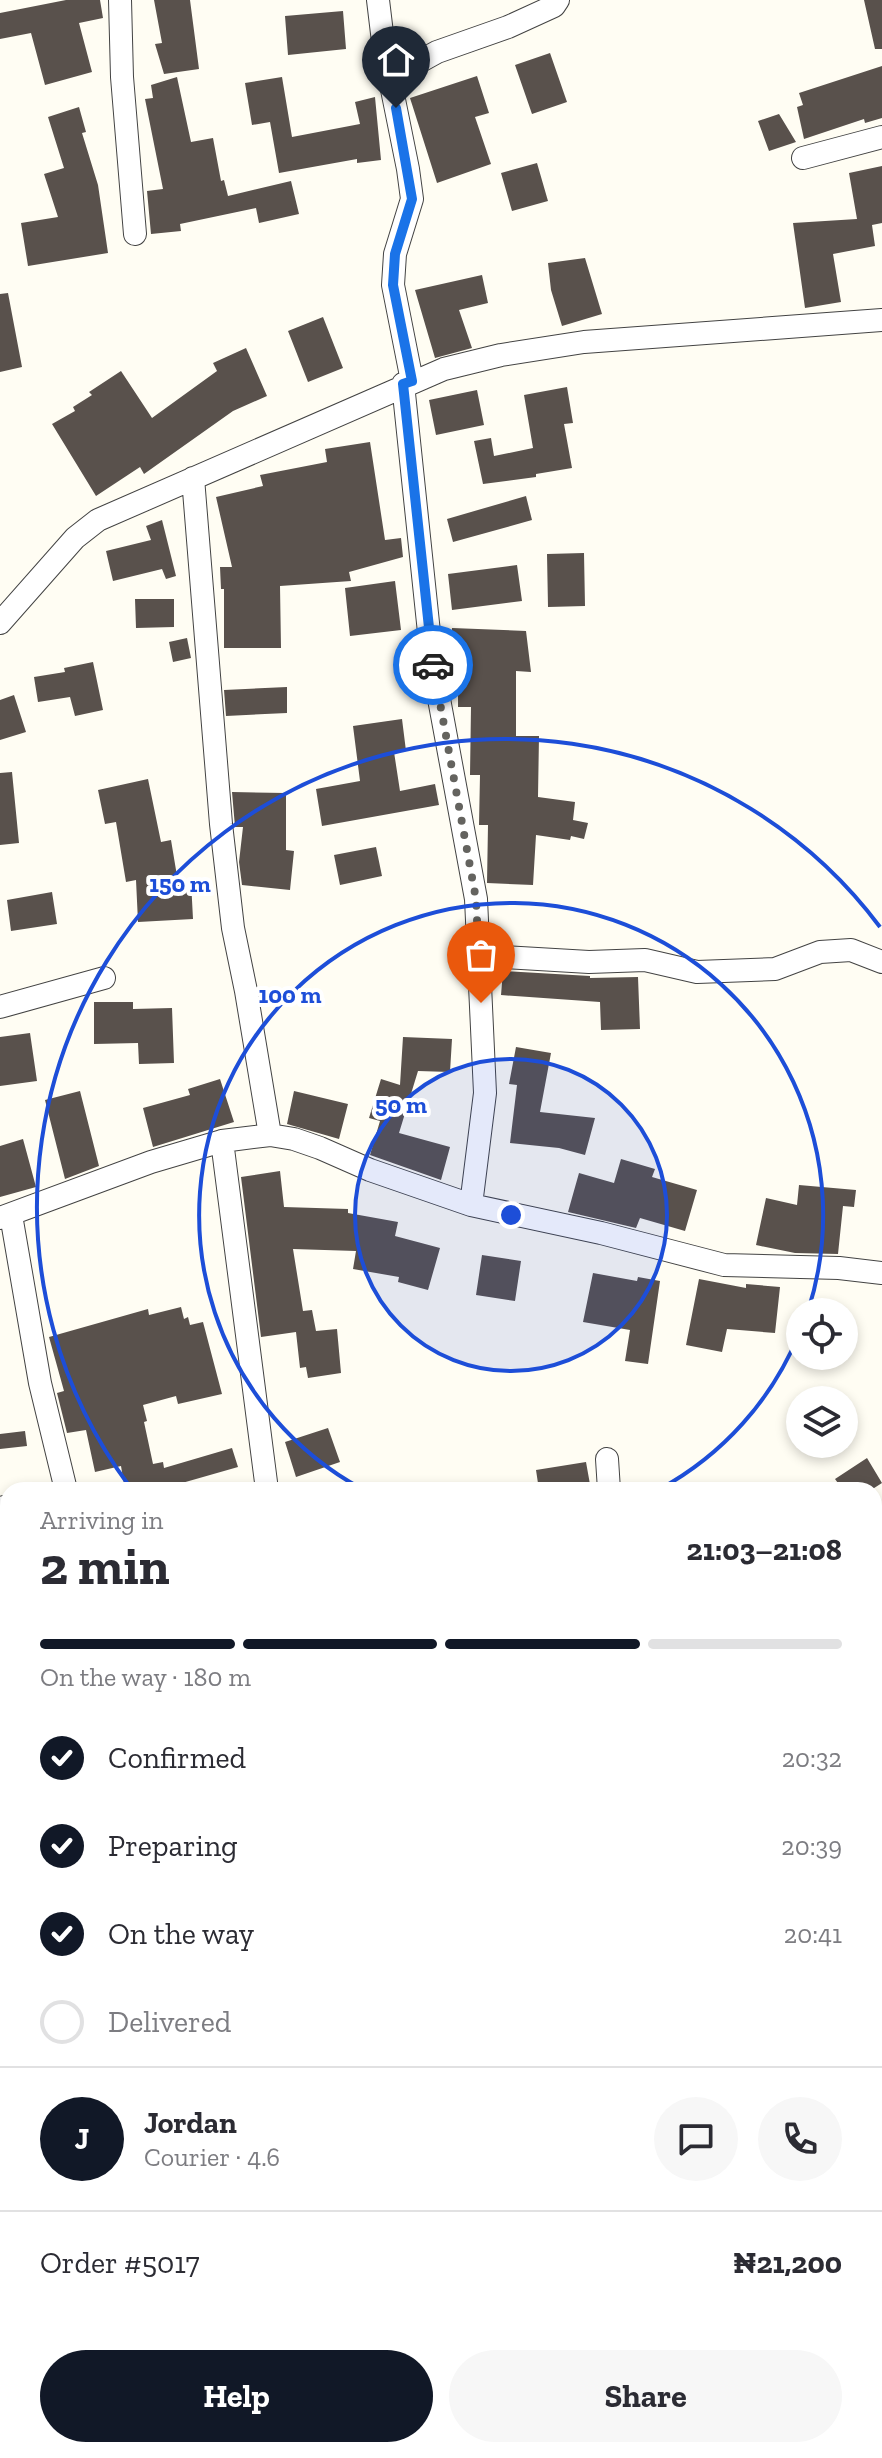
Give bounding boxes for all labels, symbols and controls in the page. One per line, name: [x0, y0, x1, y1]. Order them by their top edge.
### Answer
pin: [362, 26, 430, 108]
icon: home: [374, 38, 418, 82]
courier: [393, 625, 473, 705]
icon: car: [411, 643, 455, 687]
text: 150 m: [149, 869, 211, 898]
pin: [447, 921, 515, 1003]
icon: bag: [459, 933, 503, 977]
text: 100 m: [259, 980, 321, 1009]
text: 50 m: [375, 1090, 427, 1119]
centre of rings: [497, 1201, 525, 1229]
map controls: [786, 1298, 858, 1458]
button: locate: [786, 1298, 858, 1370]
button: layers: [786, 1386, 858, 1458]
text: Arriving in: [40, 1504, 163, 1536]
text: 21:03–21:08: [687, 1532, 842, 1568]
text: 2 min: [40, 1535, 170, 1597]
text: On the way · 180 m: [40, 1661, 251, 1693]
icon: check: [40, 1736, 84, 1780]
text: Confirmed: [108, 1740, 246, 1776]
text: 20:32: [782, 1742, 842, 1774]
icon: check: [40, 1824, 84, 1868]
text: Preparing: [108, 1828, 238, 1864]
text: 20:39: [781, 1830, 842, 1862]
icon: check: [40, 1912, 84, 1956]
text: On the way: [108, 1916, 254, 1952]
text: 20:41: [784, 1918, 842, 1950]
text: Delivered: [108, 2004, 231, 2040]
button: chat: [654, 2097, 738, 2181]
button: phone: [758, 2097, 842, 2181]
text: Jordan: [144, 2105, 237, 2141]
text: J: [75, 2121, 89, 2157]
text: Courier · 4.6: [144, 2141, 280, 2173]
text: Order #5017: [40, 2245, 200, 2281]
text: ₦21,200: [733, 2245, 842, 2281]
button: Help: [40, 2350, 433, 2442]
button: Share: [449, 2350, 842, 2442]

